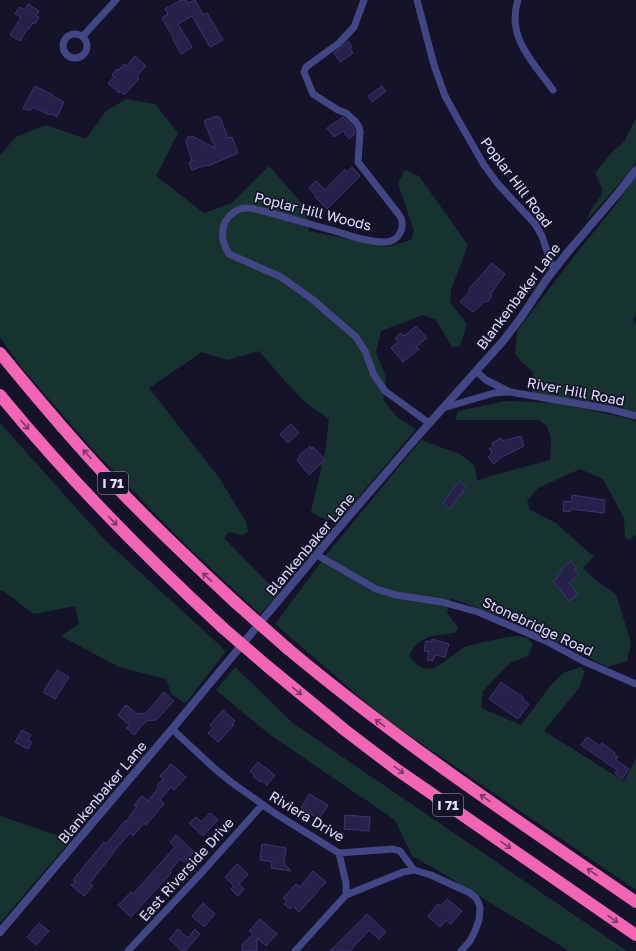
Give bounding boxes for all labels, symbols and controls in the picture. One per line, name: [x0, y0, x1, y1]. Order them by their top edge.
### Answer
street label: Poplar Hill Road: [478, 134, 556, 230]
street label: Poplar Hill Woods: [253, 188, 373, 234]
street label: Blankenbaker Lane: [472, 239, 564, 353]
street label: River Hill Road: [526, 373, 626, 409]
one-way arrow: [21, 420, 30, 431]
one-way arrow: [82, 449, 91, 459]
road number: I 71: [98, 472, 128, 494]
street label: Blankenbaker Lane: [262, 489, 358, 599]
one-way arrow: [108, 516, 117, 526]
one-way arrow: [202, 572, 212, 581]
street label: Stonebridge Road: [480, 593, 596, 659]
one-way arrow: [291, 686, 302, 695]
one-way arrow: [374, 718, 385, 727]
street label: Blankenbaker Lane: [54, 737, 150, 847]
one-way arrow: [393, 766, 404, 775]
street label: Riviera Drive: [266, 787, 348, 845]
road number: I 71: [433, 794, 463, 816]
one-way arrow: [480, 794, 491, 802]
street label: East Riverside Drive: [135, 814, 237, 924]
one-way arrow: [500, 841, 511, 849]
one-way arrow: [587, 868, 598, 876]
one-way arrow: [607, 915, 618, 923]

